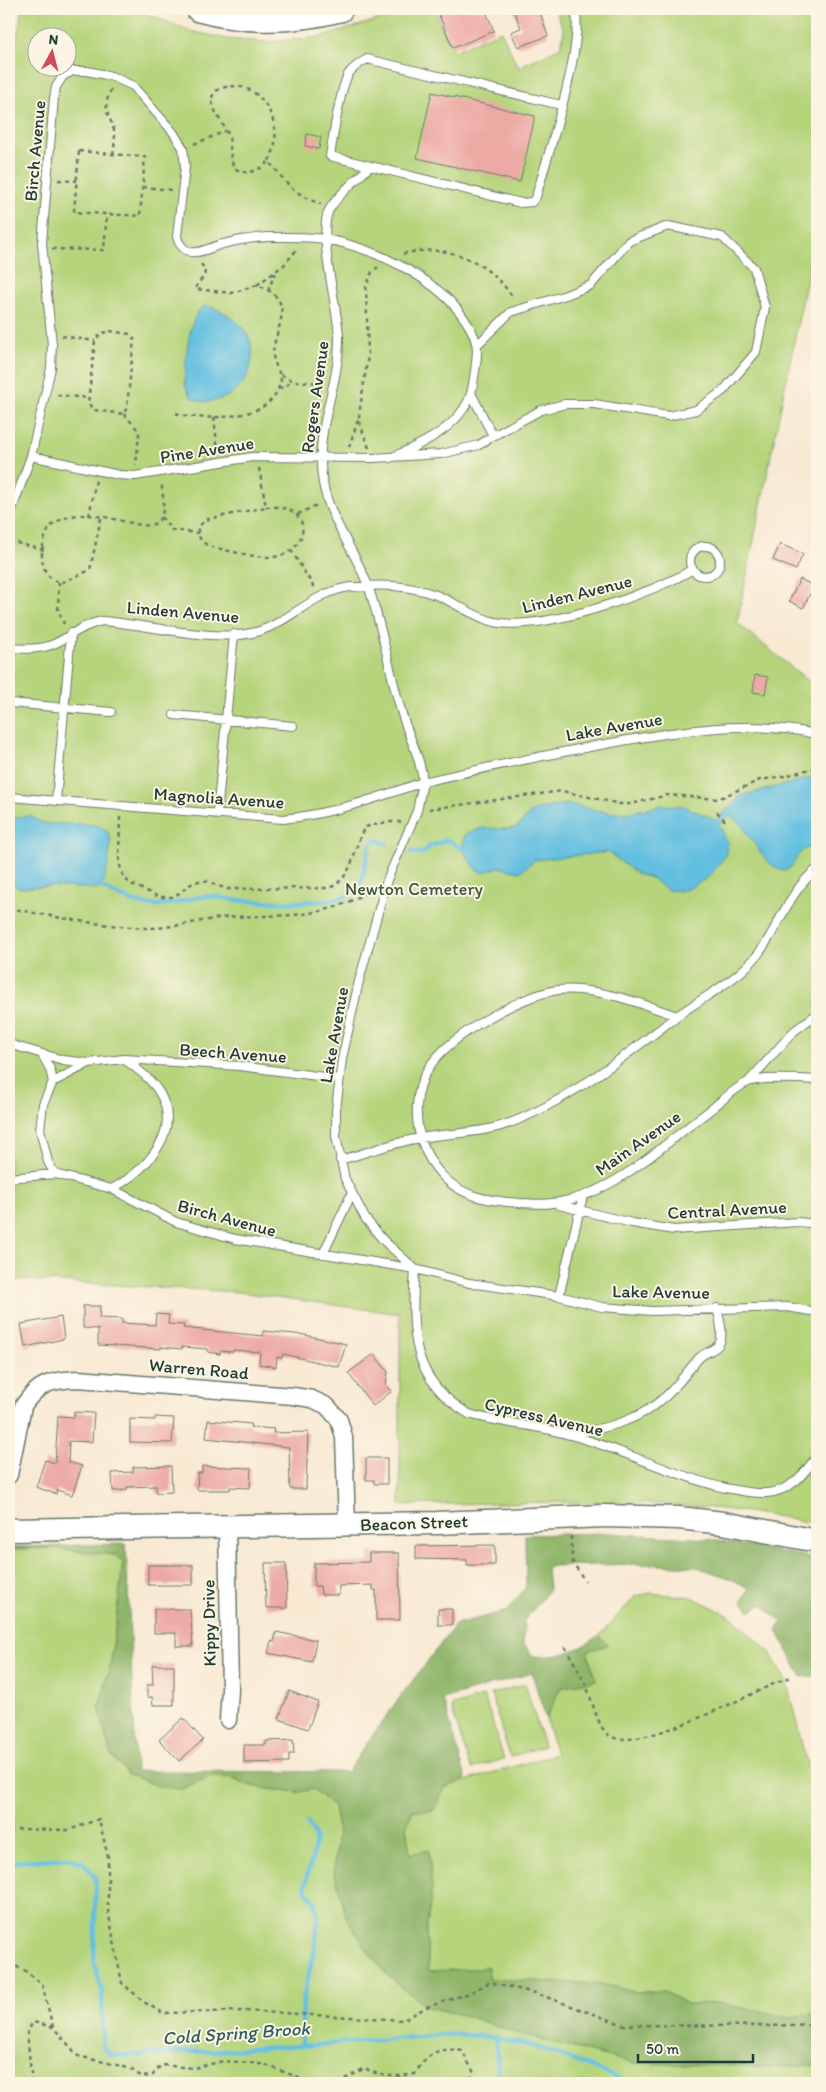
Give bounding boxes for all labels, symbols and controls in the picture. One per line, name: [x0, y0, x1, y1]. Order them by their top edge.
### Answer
north arrow: [28, 28, 78, 78]
text: N: [48, 31, 59, 49]
street label: Birch Avenue: [20, 99, 50, 203]
street label: Rogers Avenue: [296, 339, 334, 455]
street label: Pine Avenue: [158, 432, 256, 468]
street label: Linden Avenue: [520, 570, 634, 618]
street label: Linden Avenue: [126, 596, 240, 628]
street label: Lake Avenue: [564, 708, 664, 746]
street label: Magnolia Avenue: [153, 782, 285, 814]
park label: Newton Cemetery: [345, 878, 484, 900]
street label: Lake Avenue: [315, 985, 353, 1085]
street label: Beech Avenue: [179, 1038, 287, 1068]
street label: Main Avenue: [591, 1105, 685, 1181]
street label: Birch Avenue: [175, 1194, 279, 1242]
street label: Central Avenue: [667, 1196, 787, 1224]
street label: Lake Avenue: [612, 1280, 710, 1304]
street label: Warren Road: [148, 1354, 250, 1384]
street label: Cypress Avenue: [482, 1393, 606, 1441]
street label: Beacon Street: [360, 1510, 469, 1536]
street label: Kippy Drive: [197, 1579, 221, 1667]
water label: Cold Spring Brook: [161, 2016, 312, 2050]
scale bar: [638, 2032, 754, 2064]
text: 50 m: [646, 2040, 679, 2058]

